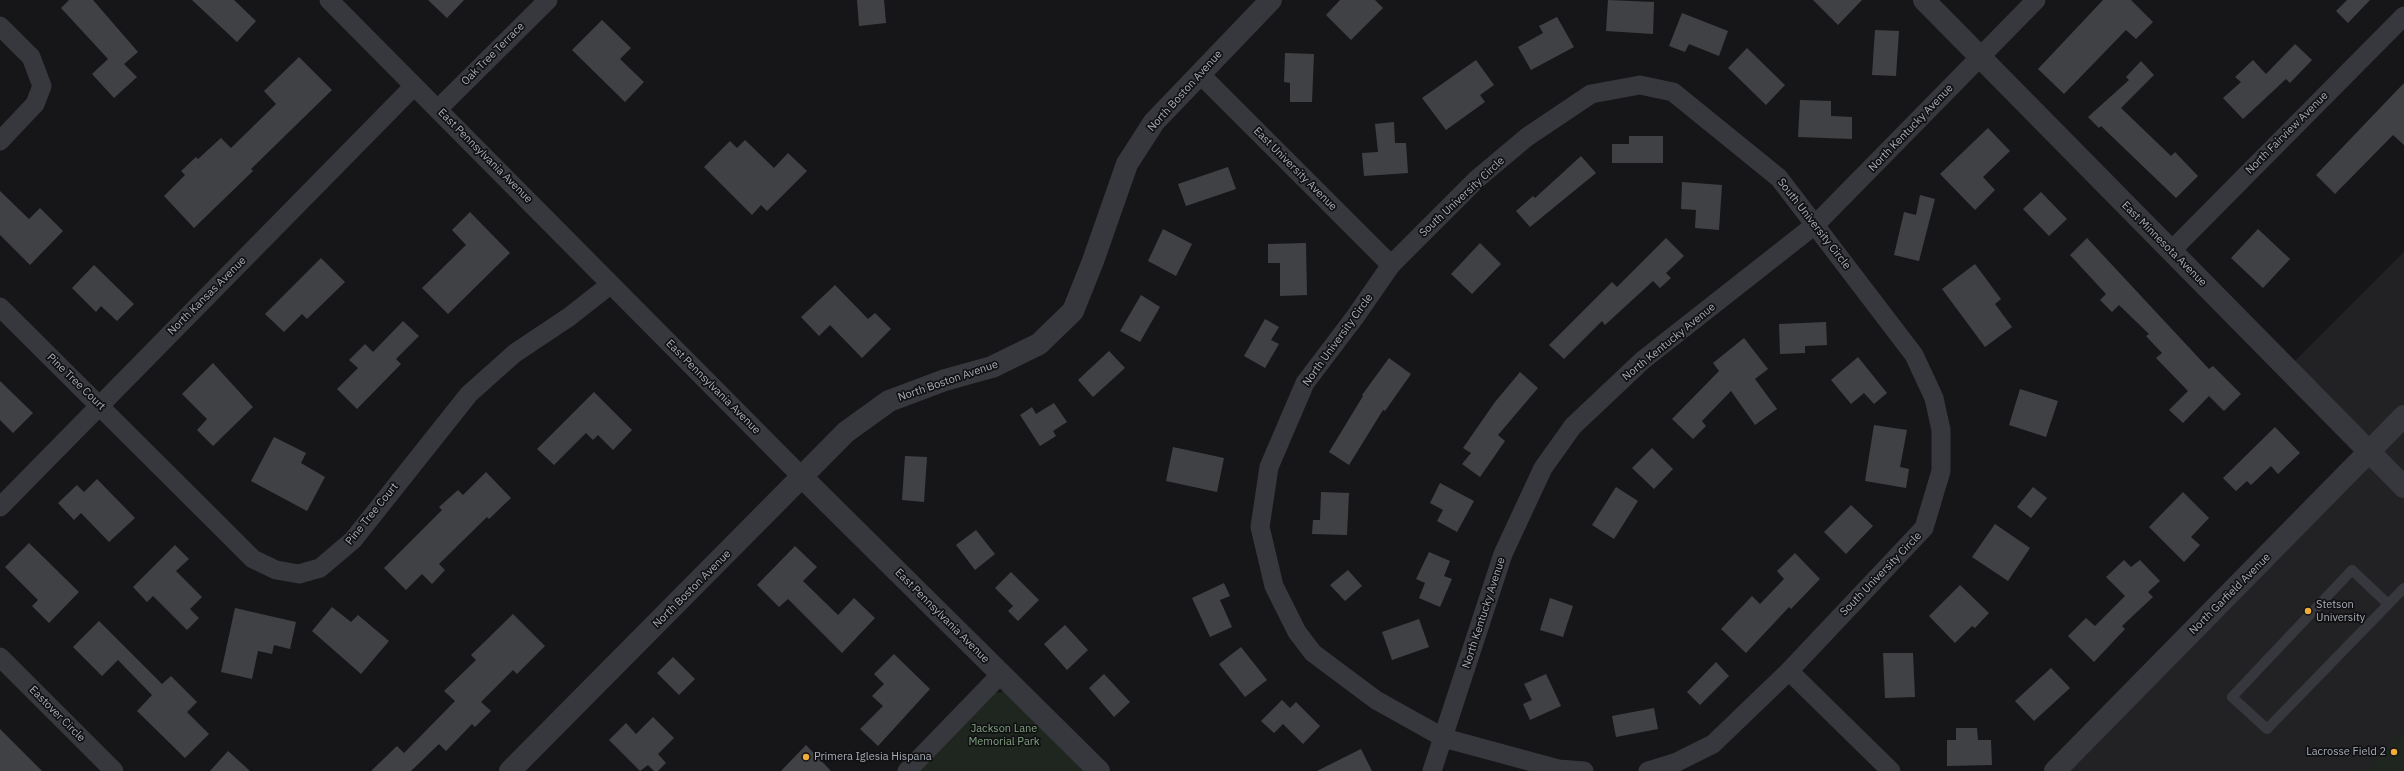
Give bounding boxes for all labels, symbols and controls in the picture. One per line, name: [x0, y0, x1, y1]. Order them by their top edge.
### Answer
street label: Oak Tree Terrace: [459, 20, 527, 88]
street label: North Boston Avenue: [1145, 48, 1225, 134]
street label: North Kentucky Avenue: [1866, 82, 1956, 174]
street label: North Fairview Avenue: [2243, 89, 2331, 177]
street label: East Pennsylvania Avenue: [435, 106, 535, 206]
street label: East University Avenue: [1251, 125, 1339, 213]
street label: South University Circle: [1417, 154, 1507, 240]
street label: South University Circle: [1774, 176, 1854, 272]
street label: East Minnesota Avenue: [2119, 199, 2209, 289]
street label: North Kansas Avenue: [165, 254, 249, 338]
street label: North University Circle: [1300, 291, 1376, 389]
street label: North Kentucky Avenue: [1620, 300, 1718, 384]
street label: East Pennsylvania Avenue: [663, 337, 763, 437]
street label: Pine Tree Court: [44, 351, 108, 413]
street label: North Boston Avenue: [896, 358, 1000, 404]
street label: Pine Tree Court: [343, 480, 401, 548]
street label: South University Circle: [1838, 529, 1924, 619]
street label: North Boston Avenue: [650, 547, 734, 631]
street label: North Garfield Avenue: [2187, 551, 2273, 637]
street label: North Kentucky Avenue: [1460, 556, 1508, 670]
street label: East Pennsylvania Avenue: [892, 566, 992, 666]
place label: Stetson University: [2316, 598, 2365, 624]
marker: Stetson University: [2303, 606, 2313, 616]
street label: Eastover Circle: [26, 683, 88, 745]
park label: Jackson Lane Memorial Park: [968, 722, 1040, 748]
place label: Lacrosse Field 2: [2306, 745, 2386, 759]
marker: Lacrosse Field 2: [2389, 747, 2399, 757]
place label: Primera Iglesia Hispana: [814, 750, 932, 764]
marker: Primera Iglesia Hispana: [801, 752, 811, 762]

